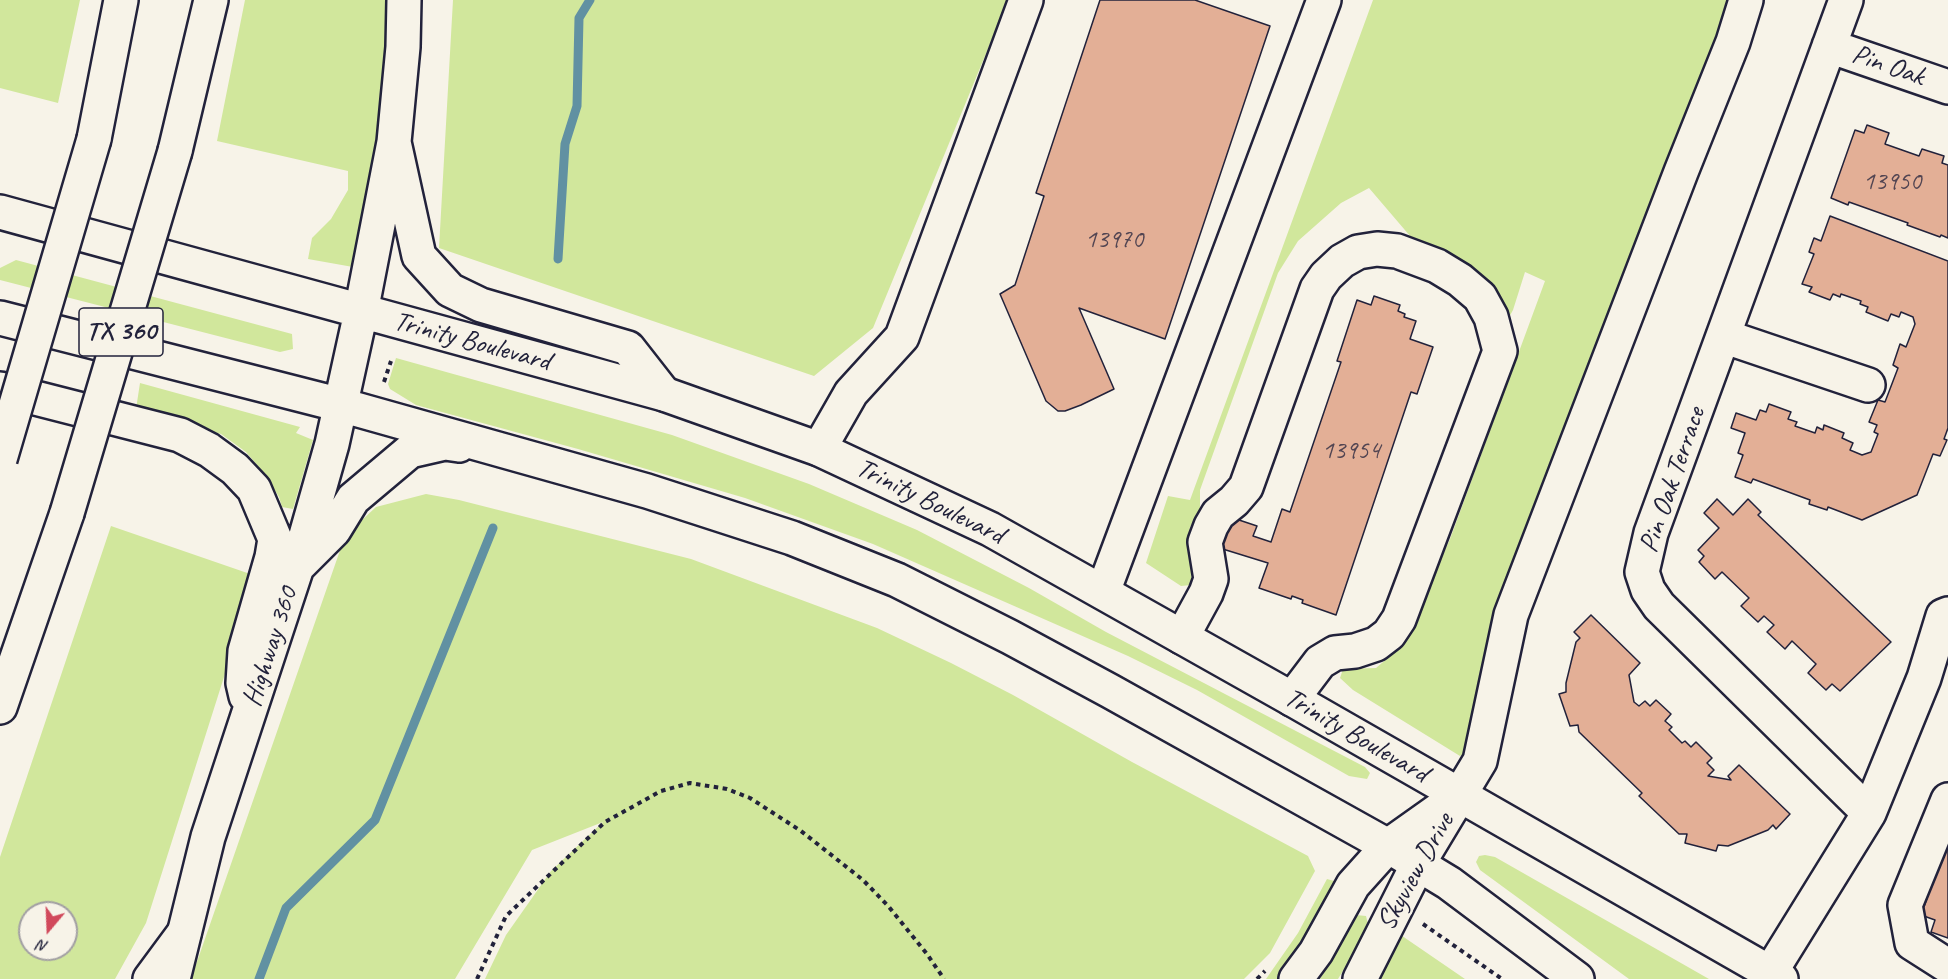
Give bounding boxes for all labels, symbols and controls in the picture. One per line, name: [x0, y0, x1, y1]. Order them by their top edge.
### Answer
street label: Pin Oak: [1847, 38, 1929, 94]
house number: 13950: [1863, 166, 1921, 198]
house number: 13970: [1085, 224, 1143, 256]
street label: Trinity Boulevard: [390, 305, 554, 379]
road number: TX 360: [79, 308, 163, 356]
street label: Pin Oak Terrace: [1632, 403, 1714, 557]
house number: 13954: [1322, 435, 1380, 467]
street label: Trinity Boulevard: [850, 452, 1010, 552]
street label: Highway 360: [236, 583, 306, 711]
street label: Trinity Boulevard: [1278, 681, 1434, 791]
street label: Skyview Drive: [1370, 808, 1462, 936]
north arrow: [18, 901, 78, 961]
text: N: [35, 935, 51, 957]

